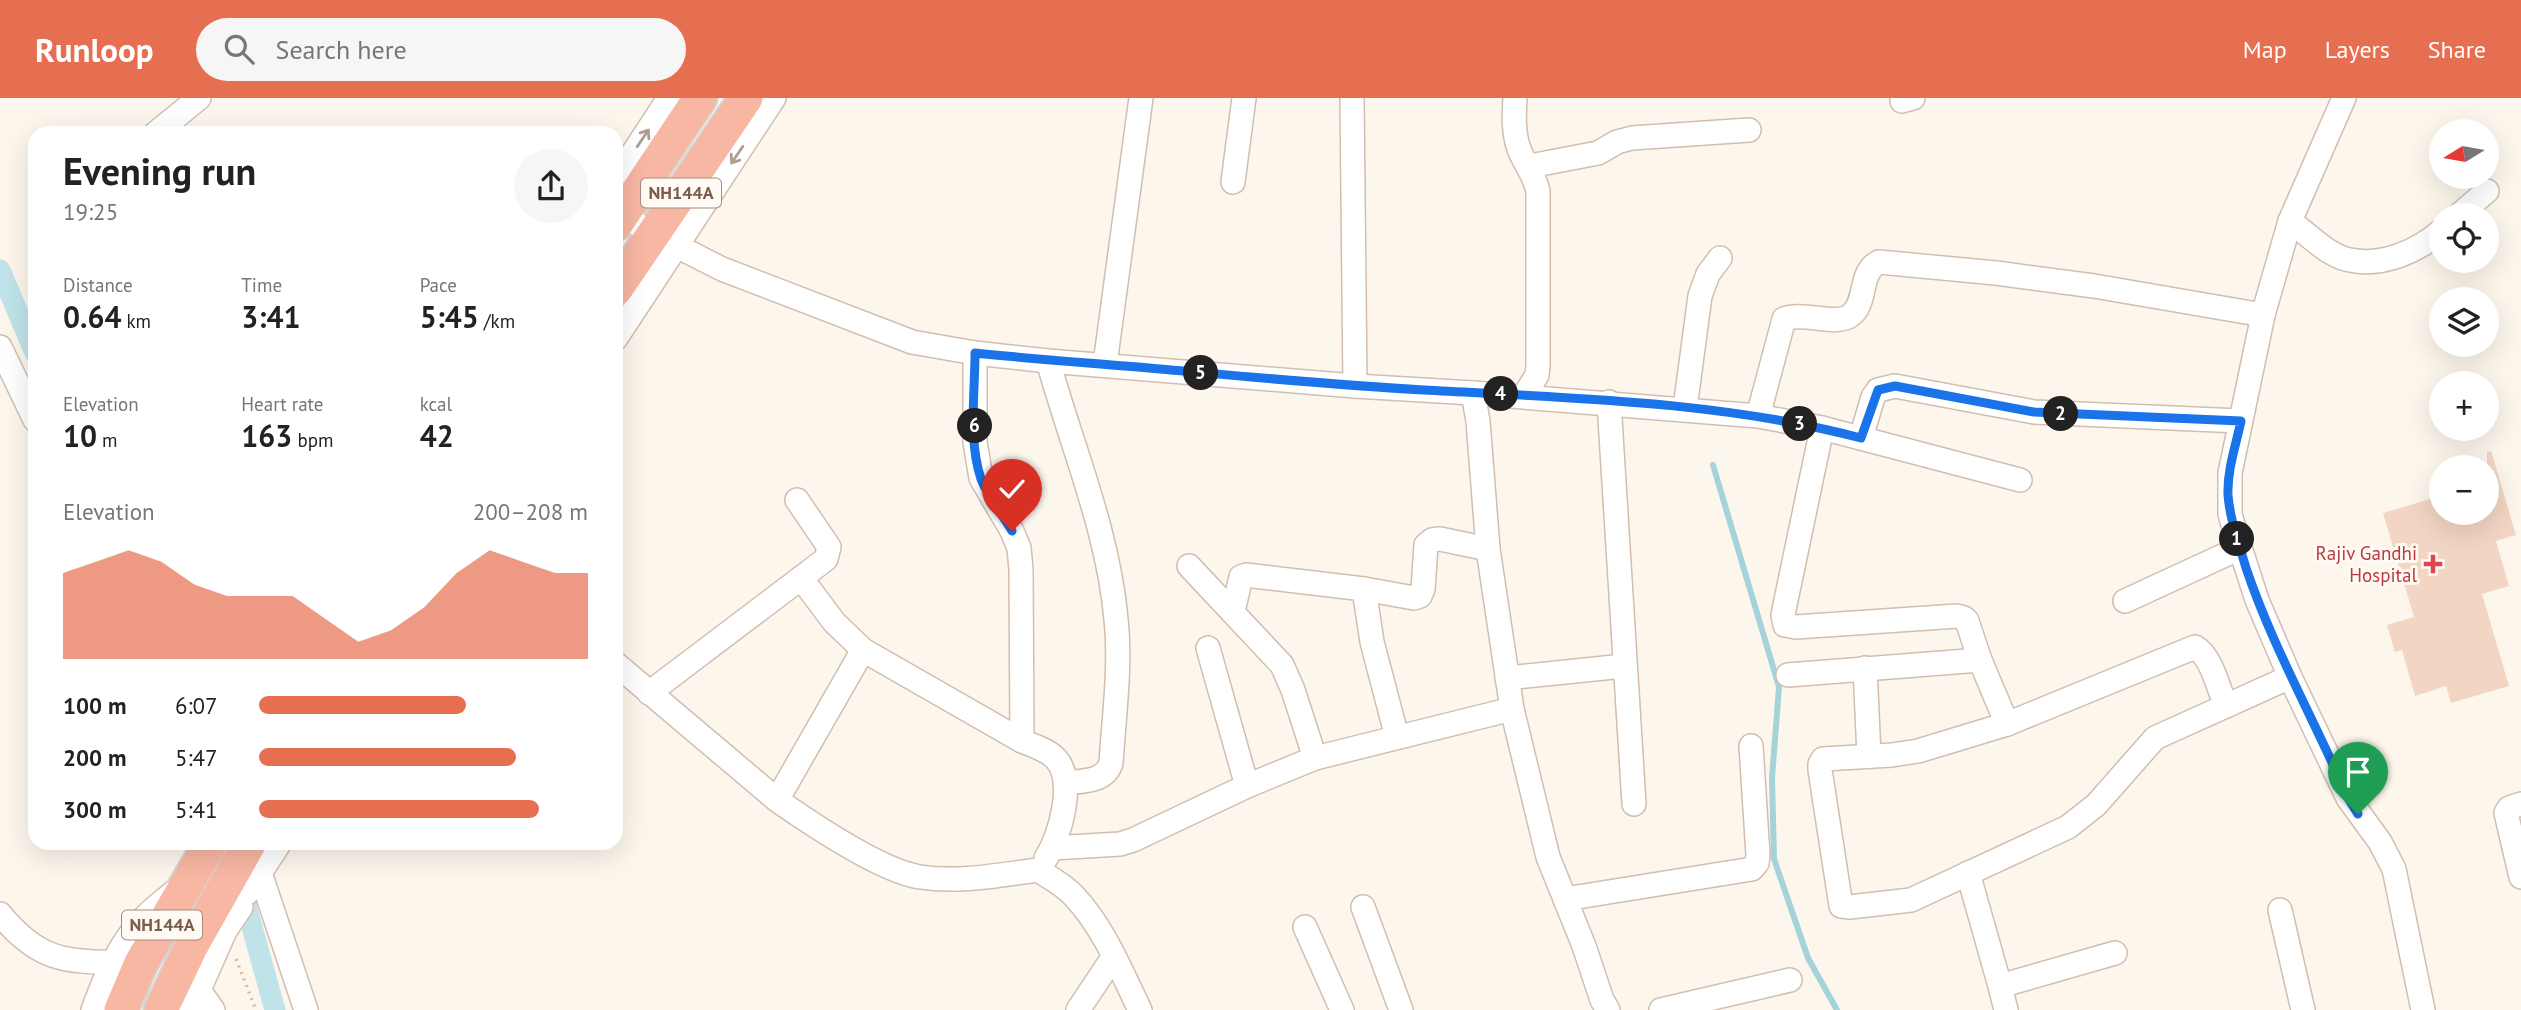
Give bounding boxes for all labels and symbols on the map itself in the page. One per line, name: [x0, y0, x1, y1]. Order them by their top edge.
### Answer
north arrow: [2429, 119, 2499, 189]
one-way arrow: [636, 129, 650, 149]
one-way arrow: [729, 145, 744, 164]
road number: NH144A: [641, 178, 721, 208]
pin: 5: [1184, 356, 1218, 390]
pin: 4: [1484, 376, 1518, 412]
pin: 2: [2044, 396, 2078, 432]
pin: 3: [1783, 406, 1818, 442]
pin: 6: [958, 408, 992, 444]
pin: [982, 459, 1042, 531]
pin: 1: [2220, 522, 2254, 556]
place label: Rajiv Gandhi Hospital: [2316, 541, 2417, 587]
marker: Rajiv Gandhi Hospital: [2423, 554, 2443, 574]
pin: [2328, 742, 2388, 814]
road number: NH144A: [122, 910, 202, 940]

